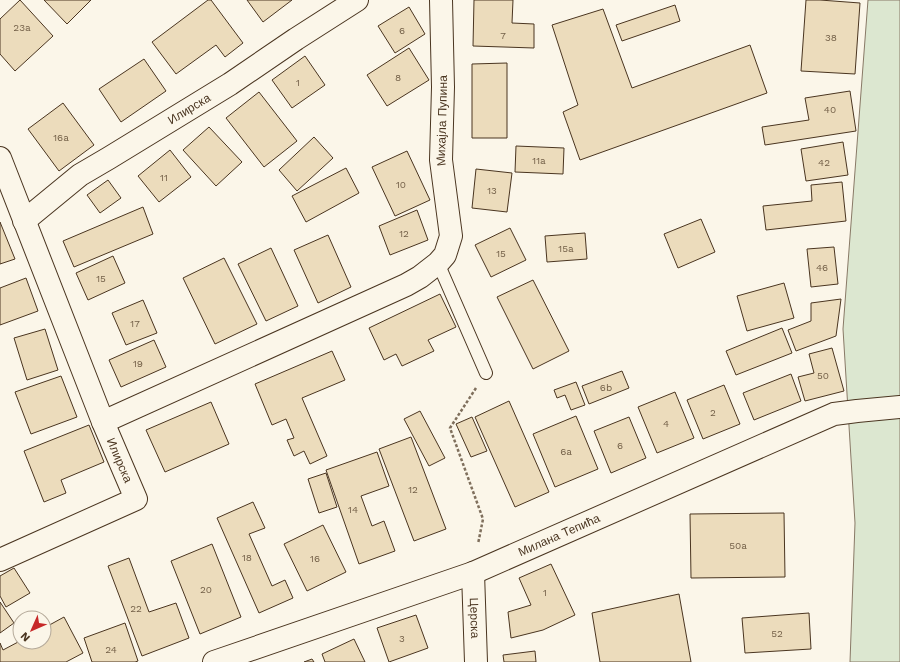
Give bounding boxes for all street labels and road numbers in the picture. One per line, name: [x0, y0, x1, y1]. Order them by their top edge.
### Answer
street label: Михајла Пупина: [434, 75, 450, 167]
street label: Илирска: [165, 91, 213, 127]
street label: Илирска: [104, 436, 135, 485]
street label: Милана Тепића: [516, 511, 602, 559]
street label: Церска: [467, 598, 482, 639]

